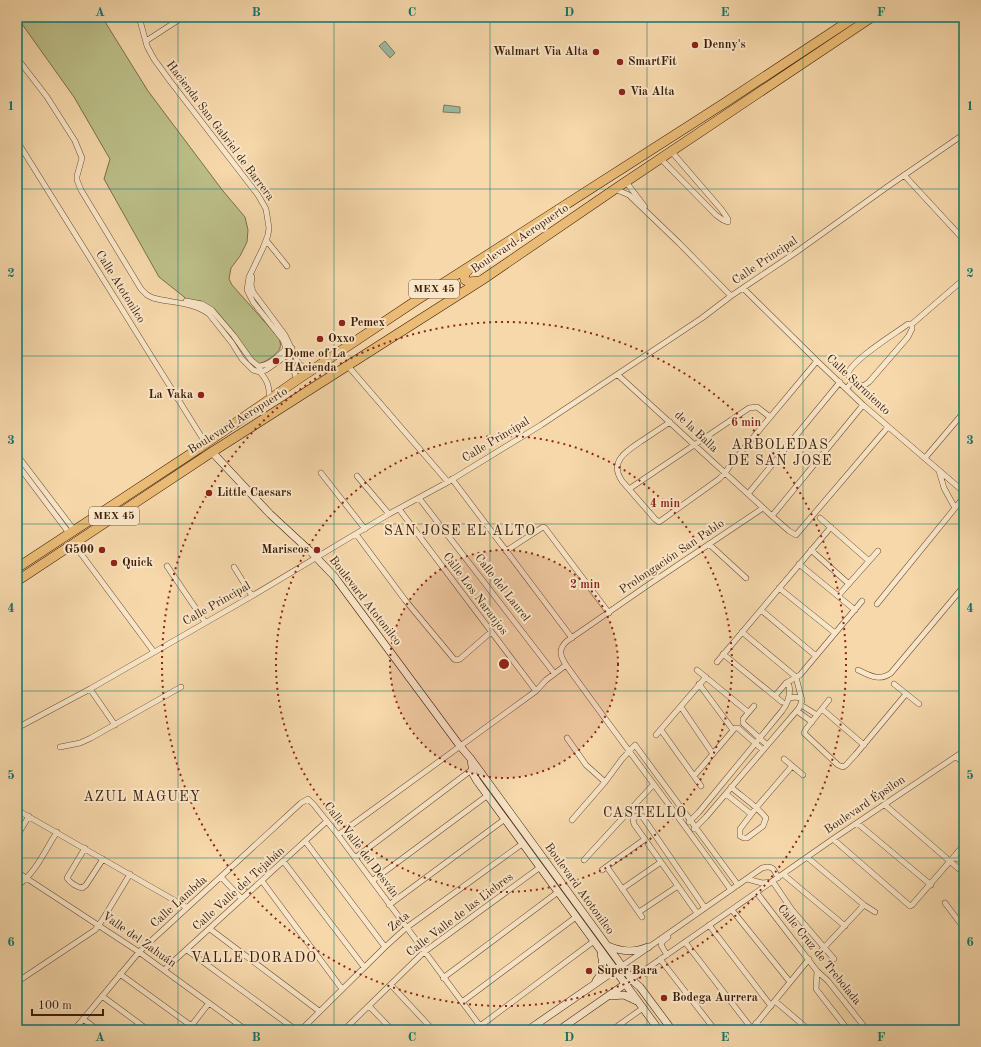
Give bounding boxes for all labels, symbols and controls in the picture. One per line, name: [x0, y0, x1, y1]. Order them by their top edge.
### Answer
text: A: [95, 6, 105, 19]
text: B: [251, 6, 261, 19]
text: C: [408, 6, 416, 19]
text: D: [564, 6, 574, 19]
text: E: [721, 6, 730, 19]
text: F: [877, 6, 886, 19]
place label: Denny's: [703, 39, 746, 51]
marker: Denny's: [690, 40, 700, 50]
place label: Walmart Via Alta: [493, 46, 588, 58]
marker: Walmart Via Alta: [591, 47, 601, 57]
place label: SmartFit: [628, 56, 677, 68]
marker: SmartFit: [615, 57, 625, 67]
street label: Hacienda San Gabriel de Barrera: [164, 59, 276, 203]
place label: Via Alta: [630, 86, 675, 98]
marker: Via Alta: [617, 87, 627, 97]
text: 1: [7, 100, 15, 113]
text: 1: [966, 100, 974, 113]
street label: Boulevard Aeropuerto: [469, 202, 571, 276]
street label: Calle Principal: [730, 235, 800, 287]
street label: Calle Atotonilco: [93, 249, 147, 325]
text: 2: [7, 267, 15, 280]
text: 2: [966, 267, 974, 280]
road number: MEX 45: [409, 280, 459, 298]
place label: Pemex: [350, 317, 385, 329]
marker: Pemex: [337, 318, 347, 328]
place label: Oxxo: [328, 333, 355, 345]
marker: Oxxo: [315, 334, 325, 344]
place label: Dome of La HAcienda: [284, 348, 346, 374]
street label: Calle Sarmiento: [824, 352, 892, 418]
marker: Dome of La HAcienda: [271, 356, 281, 366]
street label: Boulevard Aeropuerto: [186, 386, 290, 456]
place label: La Vaka: [148, 389, 193, 401]
marker: La Vaka: [196, 390, 206, 400]
street label: de la Balla: [672, 409, 720, 455]
street label: Calle Principal: [460, 415, 532, 465]
text: 6 min: [731, 417, 761, 429]
text: 3: [7, 434, 15, 447]
text: 3: [966, 434, 974, 447]
district label: ARBOLEDAS DE SAN JOSE: [728, 438, 832, 468]
place label: Little Caesars: [217, 487, 291, 499]
marker: Little Caesars: [204, 488, 214, 498]
text: 4 min: [650, 498, 680, 510]
road number: MEX 45: [89, 507, 139, 525]
street label: Prolongación San Pablo: [617, 517, 727, 597]
district label: SAN JOSE EL ALTO: [384, 524, 536, 538]
place label: G500: [64, 543, 94, 556]
place label: Mariscos: [261, 544, 309, 556]
marker: G500: [97, 545, 107, 555]
marker: Mariscos: [312, 545, 322, 555]
street label: Calle Los Naranjos: [440, 551, 510, 637]
street label: Calle del Laurel: [472, 552, 532, 624]
street label: Boulevard Atotonilco: [327, 554, 403, 648]
place label: Quick: [122, 557, 153, 569]
marker: Quick: [109, 558, 119, 568]
text: 2 min: [570, 579, 600, 591]
street label: Calle Principal: [181, 580, 253, 628]
text: 4: [7, 602, 15, 615]
text: 4: [966, 602, 974, 615]
centre of rings: [497, 657, 511, 671]
text: 5: [7, 769, 15, 782]
text: 5: [966, 769, 974, 782]
street label: Boulevard Épsilon: [821, 771, 908, 836]
district label: AZUL MAGUEY: [83, 790, 201, 804]
street label: Calle Valle del Desván: [321, 800, 401, 900]
district label: CASTELLO: [603, 806, 687, 820]
street label: Boulevard Atotonilco: [542, 841, 616, 937]
street label: Calle Valle del Tejabán: [191, 844, 288, 933]
street label: Calle Valle de las Liebres: [404, 871, 516, 959]
street label: Calle Lambda: [149, 874, 210, 930]
street label: Calle Cruz de Trebolada: [775, 903, 863, 1007]
street label: Valle del Zahuán: [100, 910, 179, 970]
street label: Zeta: [386, 910, 412, 934]
text: 6: [7, 936, 15, 949]
text: 6: [966, 936, 974, 949]
district label: VALLE DORADO: [191, 951, 317, 965]
place label: Super Bara: [597, 965, 658, 977]
marker: Super Bara: [584, 966, 594, 976]
scale bar: [32, 991, 103, 1017]
place label: Bodega Aurrera: [672, 992, 758, 1004]
marker: Bodega Aurrera: [659, 993, 669, 1003]
text: 100 m: [38, 1000, 72, 1012]
text: A: [95, 1031, 105, 1044]
text: B: [251, 1031, 261, 1044]
text: C: [408, 1031, 416, 1044]
text: D: [564, 1031, 574, 1044]
text: E: [721, 1031, 730, 1044]
text: F: [877, 1031, 886, 1044]

